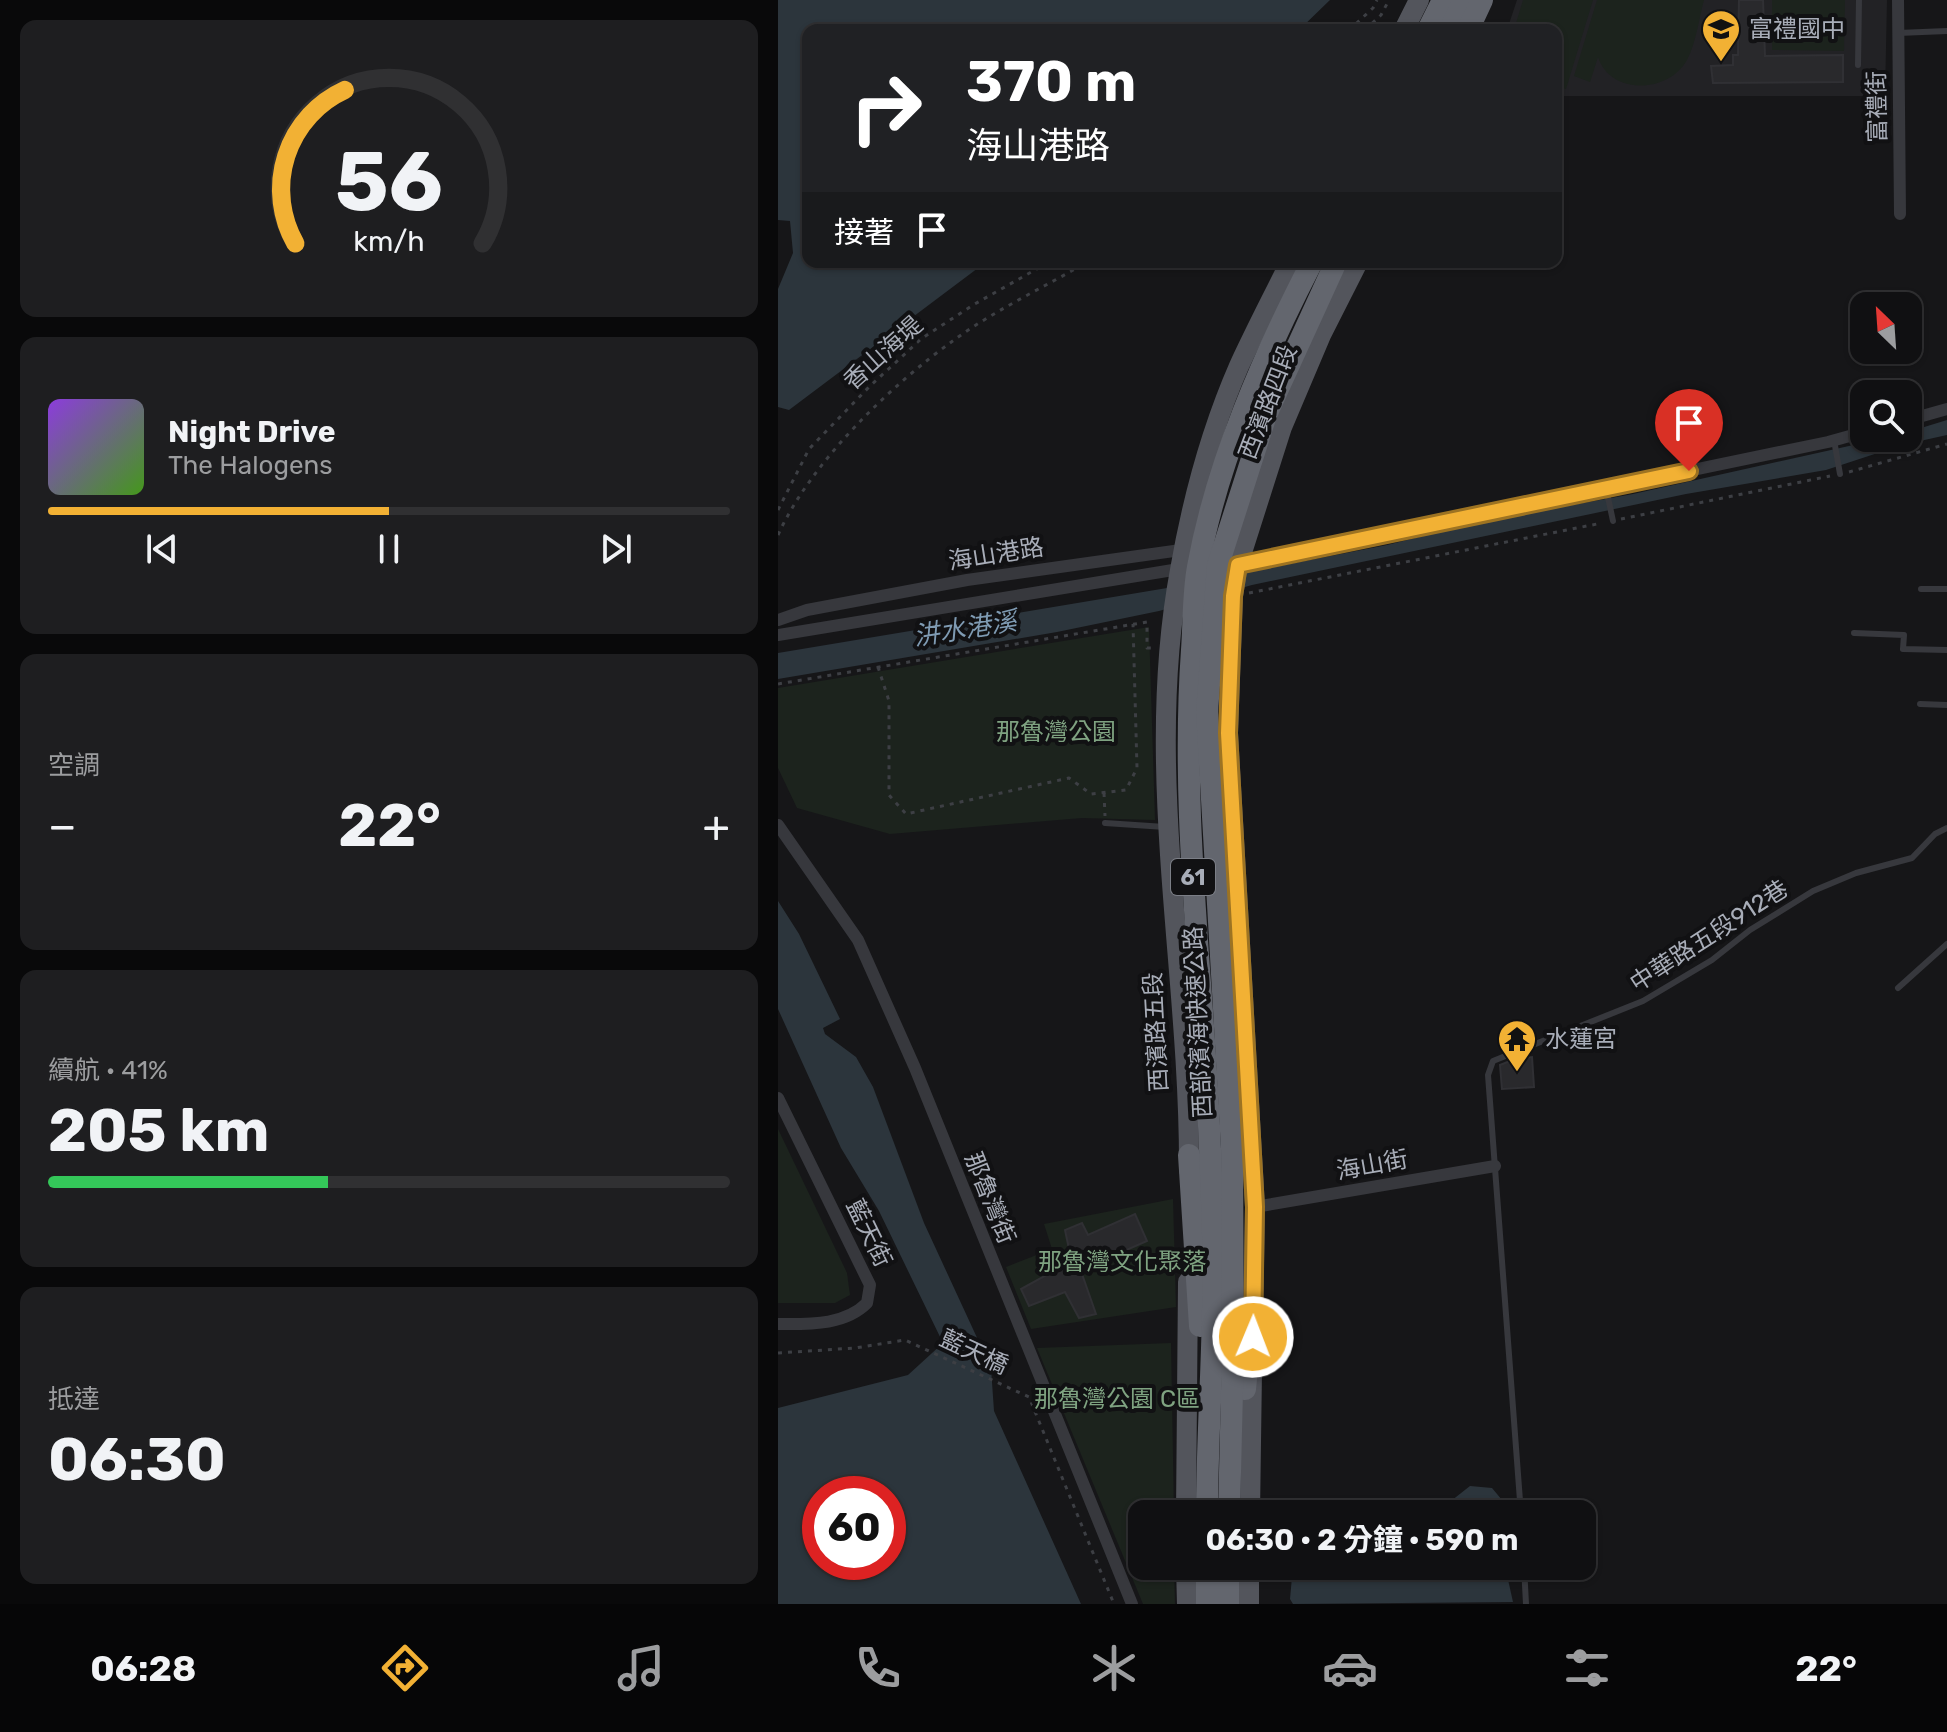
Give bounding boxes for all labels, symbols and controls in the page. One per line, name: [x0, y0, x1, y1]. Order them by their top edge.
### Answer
school or university icon: 富禮國中: [1700, 8, 1742, 63]
place label: 富禮國中: [1749, 15, 1845, 43]
text: 370 m: [966, 49, 1136, 115]
icon: right: [834, 56, 938, 160]
street label: 富禮街: [1862, 71, 1892, 143]
text: 海山港路: [966, 124, 1110, 167]
text: 56: [335, 132, 443, 231]
icon: arrive: [910, 208, 954, 252]
text: 接著: [834, 215, 894, 251]
text: km/h: [353, 225, 425, 259]
north arrow: [1850, 292, 1922, 364]
map controls: [1850, 292, 1922, 452]
street label: 香山海堤: [838, 310, 928, 396]
street label: 西濱路四段: [1233, 341, 1303, 463]
button: search: [1850, 380, 1922, 452]
pin: [1655, 389, 1723, 471]
icon: arrive: [1667, 401, 1711, 445]
text: Night Drive: [168, 414, 336, 450]
text: The Halogens: [168, 450, 333, 481]
icon: previous: [140, 527, 184, 571]
icon: pause: [367, 527, 411, 571]
icon: next: [594, 527, 638, 571]
street label: 海山港路: [946, 533, 1046, 575]
water label: 汫水港溪: [911, 605, 1023, 652]
park label: 那魯灣公園: [996, 718, 1116, 746]
text: 空調: [48, 750, 100, 781]
text: 22°: [338, 790, 441, 861]
text: −: [48, 800, 77, 852]
text: +: [703, 800, 730, 852]
road number: 61: [1171, 859, 1215, 895]
street label: 中華路五段912巷: [1625, 875, 1793, 997]
street label: 西部濱海快速公路: [1179, 925, 1217, 1119]
street label: 西濱路五段: [1139, 971, 1173, 1093]
temple icon: 水蓮宮: [1496, 1018, 1538, 1073]
place label: 水蓮宮: [1545, 1025, 1617, 1053]
text: 續航 · 41%: [48, 1055, 168, 1086]
text: 205 km: [48, 1095, 269, 1166]
street label: 海山街: [1334, 1145, 1410, 1185]
street label: 那魯灣街: [959, 1148, 1021, 1248]
street label: 藍天街: [841, 1195, 897, 1271]
park label: 那魯灣文化聚落: [1038, 1248, 1206, 1276]
position arrow: [1211, 1295, 1295, 1379]
street label: 藍天橋: [935, 1324, 1013, 1380]
text: 抵達: [48, 1384, 100, 1415]
park label: 那魯灣公園 C區: [1034, 1385, 1200, 1413]
text: 06:30: [48, 1424, 226, 1495]
speed limit sign: 60: [802, 1476, 906, 1580]
text: 06:30 · 2 分鐘 · 590 m: [1206, 1522, 1519, 1558]
icon: directions: [377, 1640, 433, 1696]
icon: music: [613, 1640, 669, 1696]
icon: phone: [850, 1640, 906, 1696]
icon: climate: [1086, 1640, 1142, 1696]
icon: car: [1322, 1640, 1378, 1696]
icon: filters: [1559, 1640, 1615, 1696]
text: 06:28: [90, 1647, 196, 1690]
text: 22°: [1795, 1647, 1857, 1690]

